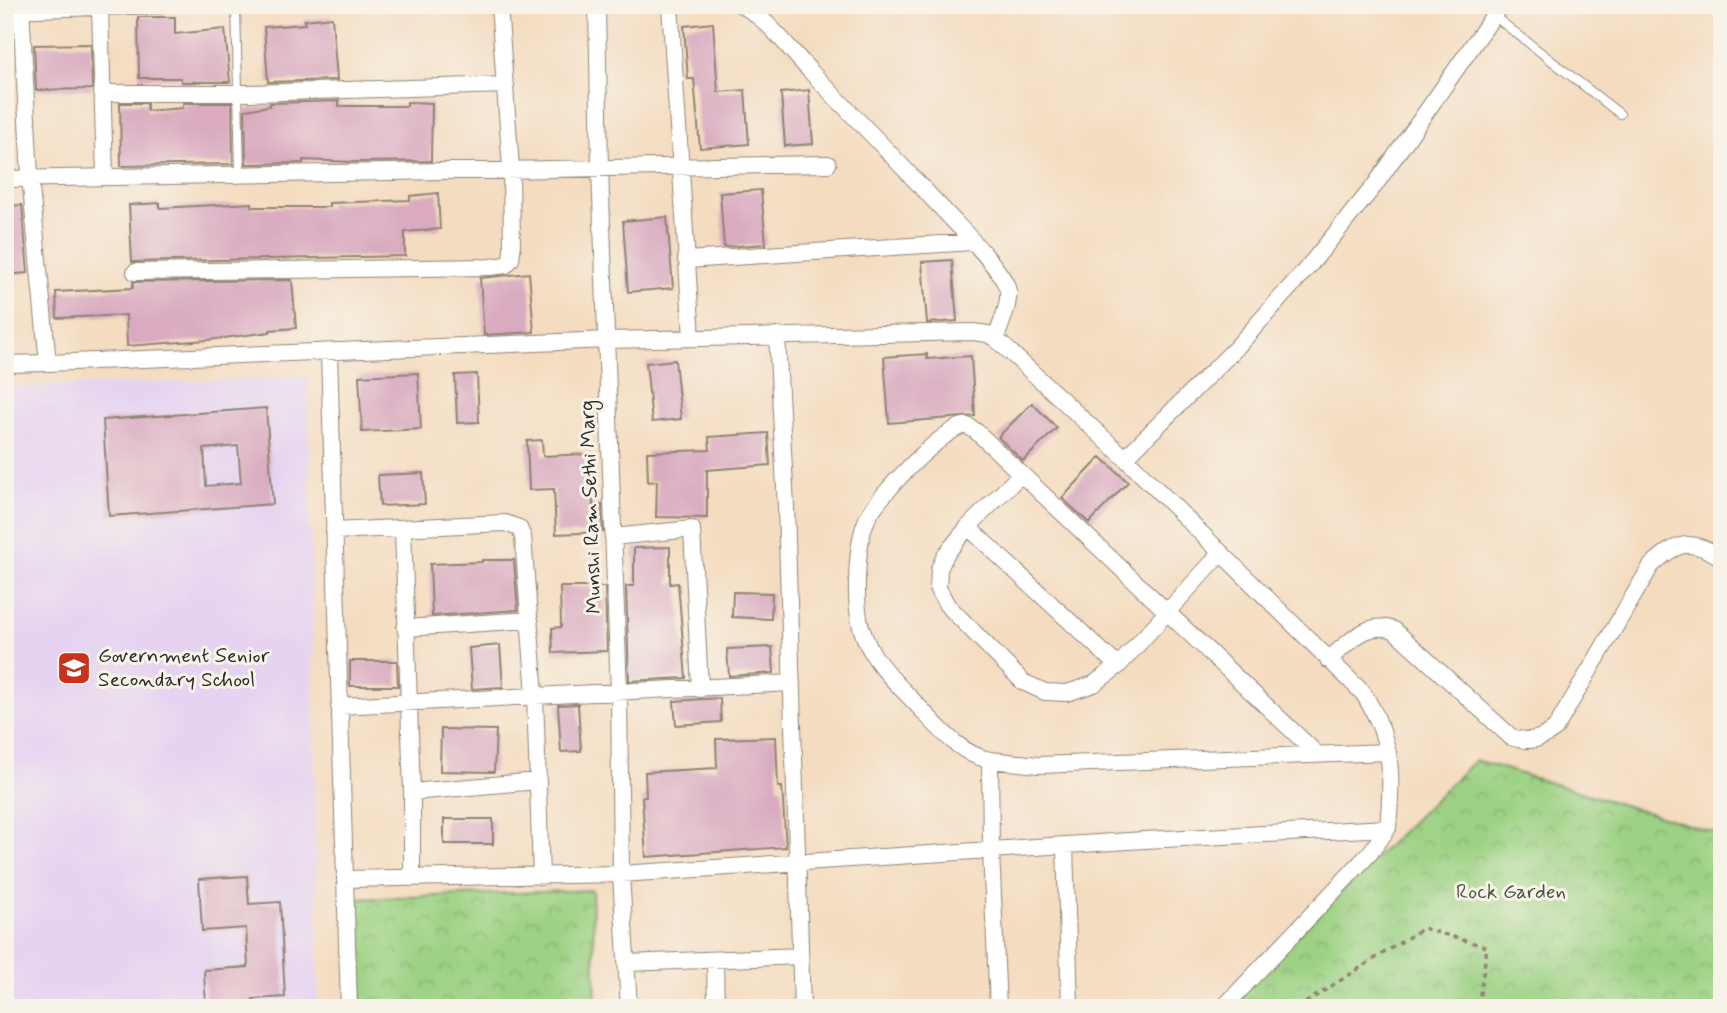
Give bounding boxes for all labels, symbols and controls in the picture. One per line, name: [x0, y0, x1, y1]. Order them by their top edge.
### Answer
street label: Munshi Ram Sethi Marg: [573, 400, 610, 614]
place label: Government Senior Secondary School: [98, 642, 270, 694]
school or university icon: Government Senior Secondary School: [55, 649, 93, 687]
park label: Rock Garden: [1456, 878, 1566, 906]

